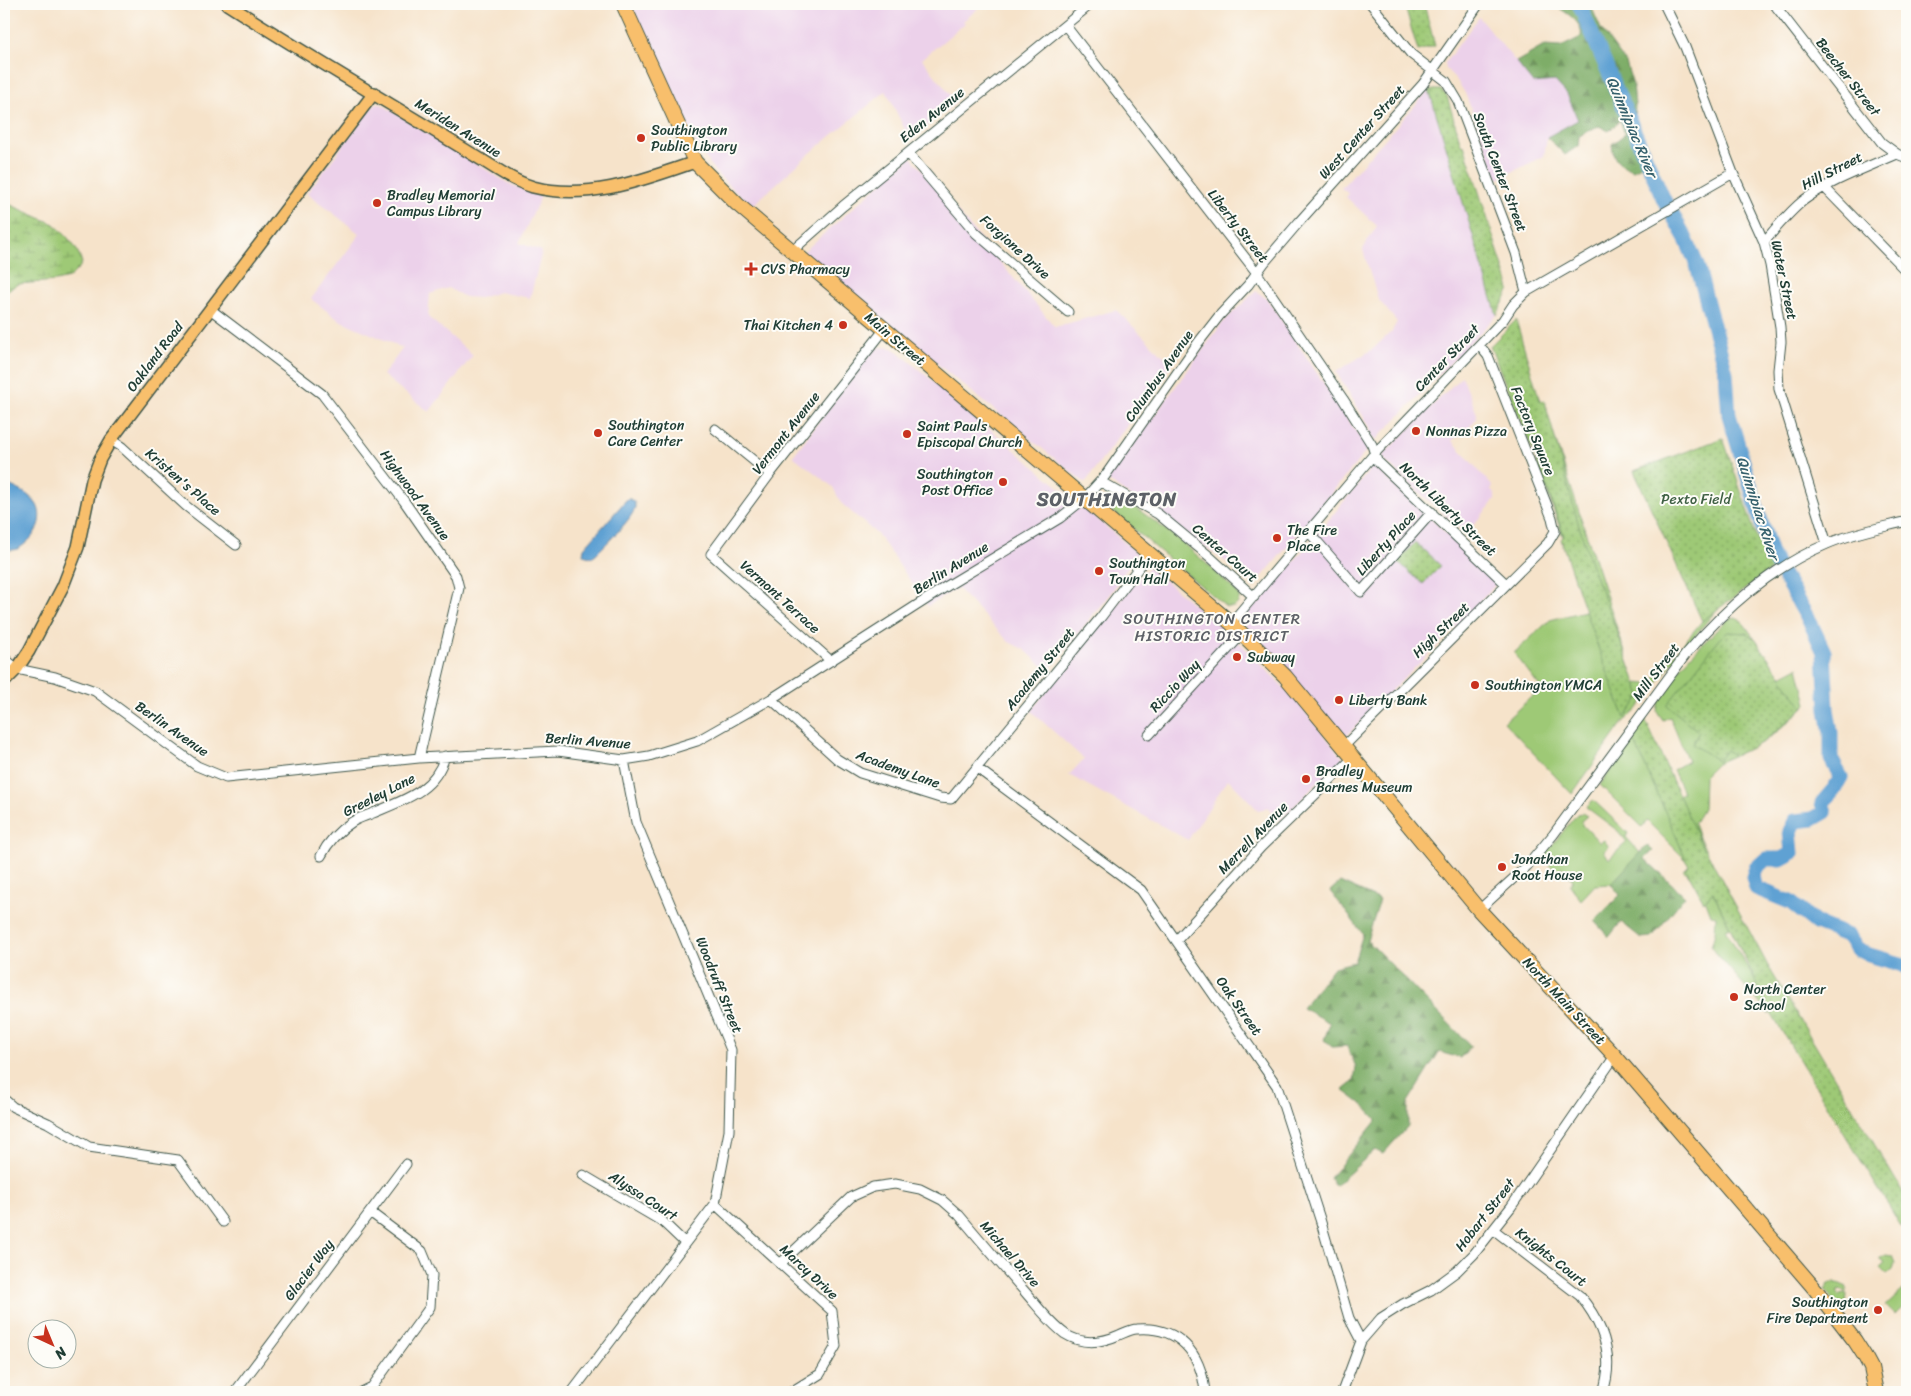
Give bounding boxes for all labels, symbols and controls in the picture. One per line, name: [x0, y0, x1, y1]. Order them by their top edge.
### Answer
street label: Beecher Street: [1809, 32, 1888, 123]
water label: Quinnipiac River: [1599, 73, 1666, 184]
street label: West Center Street: [1312, 79, 1412, 185]
street label: Eden Avenue: [894, 81, 970, 149]
street label: Meriden Avenue: [410, 91, 507, 165]
street label: South Center Street: [1466, 108, 1534, 236]
place label: Southington Public Library: [651, 118, 738, 159]
marker: Southington Public Library: [635, 132, 647, 144]
street label: Hill Street: [1797, 145, 1867, 197]
place label: Bradley Memorial Campus Library: [387, 183, 496, 224]
street label: Liberty Street: [1201, 183, 1275, 269]
marker: Bradley Memorial Campus Library: [371, 197, 383, 209]
street label: Forgione Drive: [974, 208, 1056, 286]
street label: Water Street: [1763, 238, 1805, 322]
place label: CVS Pharmacy: [761, 257, 851, 282]
marker: CVS Pharmacy: [745, 263, 757, 275]
street label: Main Street: [859, 306, 931, 372]
place label: Thai Kitchen 4: [743, 313, 833, 338]
street label: Oakland Road: [120, 315, 191, 398]
street label: Center Street: [1408, 317, 1487, 398]
marker: Thai Kitchen 4: [837, 319, 849, 331]
street label: Columbus Avenue: [1118, 324, 1200, 427]
street label: Factory Square: [1504, 382, 1562, 480]
street label: Vermont Avenue: [745, 386, 827, 480]
place label: Southington Care Center: [608, 413, 685, 454]
place label: Saint Pauls Episcopal Church: [917, 414, 1022, 455]
place label: Nonnas Pizza: [1426, 419, 1507, 444]
marker: Nonnas Pizza: [1410, 425, 1422, 437]
marker: Southington Care Center: [592, 427, 604, 439]
marker: Saint Pauls Episcopal Church: [901, 428, 913, 440]
street label: Kristen's Place: [139, 442, 227, 522]
street label: Highwood Avenue: [373, 444, 457, 546]
water label: Quinnipiac River: [1729, 453, 1788, 566]
street label: North Liberty Street: [1393, 456, 1503, 562]
place label: Southington Post Office: [917, 462, 993, 503]
marker: Southington Post Office: [997, 476, 1009, 488]
district label: SOUTHINGTON: [1036, 483, 1177, 516]
park label: Pexto Field: [1661, 487, 1733, 512]
street label: Liberty Place: [1350, 504, 1422, 582]
street label: Center Court: [1186, 517, 1264, 589]
place label: The Fire Place: [1287, 518, 1337, 559]
marker: The Fire Place: [1271, 532, 1283, 544]
street label: Berlin Avenue: [908, 535, 994, 601]
place label: Southington Town Hall: [1109, 551, 1186, 592]
street label: Vermont Terrace: [734, 554, 826, 640]
marker: Southington Town Hall: [1093, 565, 1105, 577]
street label: High Street: [1406, 596, 1476, 664]
district label: SOUTHINGTON CENTER HISTORIC DISTRICT: [1123, 606, 1301, 649]
street label: Academy Street: [998, 622, 1081, 717]
street label: Mill Street: [1626, 637, 1686, 707]
place label: Subway: [1247, 645, 1296, 670]
marker: Subway: [1231, 651, 1243, 663]
street label: Riccio Way: [1143, 653, 1207, 719]
place label: Southington YMCA: [1485, 673, 1602, 698]
marker: Southington YMCA: [1469, 679, 1481, 691]
place label: Liberty Bank: [1349, 688, 1427, 713]
street label: Berlin Avenue: [130, 694, 214, 764]
marker: Liberty Bank: [1333, 694, 1345, 706]
street label: Berlin Avenue: [544, 726, 632, 756]
street label: Academy Lane: [852, 742, 943, 796]
place label: Bradley Barnes Museum: [1316, 759, 1413, 800]
street label: Greeley Lane: [338, 766, 420, 824]
marker: Bradley Barnes Museum: [1300, 773, 1312, 785]
street label: Merrell Avenue: [1211, 796, 1295, 880]
place label: Jonathan Root House: [1511, 847, 1582, 888]
marker: Jonathan Root House: [1496, 861, 1508, 873]
street label: Woodruff Street: [688, 933, 750, 1037]
street label: North Main Street: [1516, 951, 1612, 1051]
street label: Oak Street: [1209, 971, 1269, 1041]
place label: North Center School: [1744, 977, 1827, 1018]
marker: North Center School: [1728, 991, 1740, 1003]
street label: Alyssa Court: [603, 1164, 684, 1228]
street label: Hobart Street: [1448, 1172, 1523, 1257]
street label: Michael Drive: [973, 1215, 1047, 1293]
street label: Knights Court: [1510, 1221, 1592, 1293]
street label: Glacier Way: [277, 1233, 341, 1306]
street label: Marcy Drive: [774, 1238, 844, 1306]
place label: Southington Fire Department: [1767, 1290, 1868, 1331]
marker: Southington Fire Department: [1872, 1304, 1884, 1316]
north arrow: [28, 1318, 78, 1368]
text: N: [48, 1340, 74, 1366]

